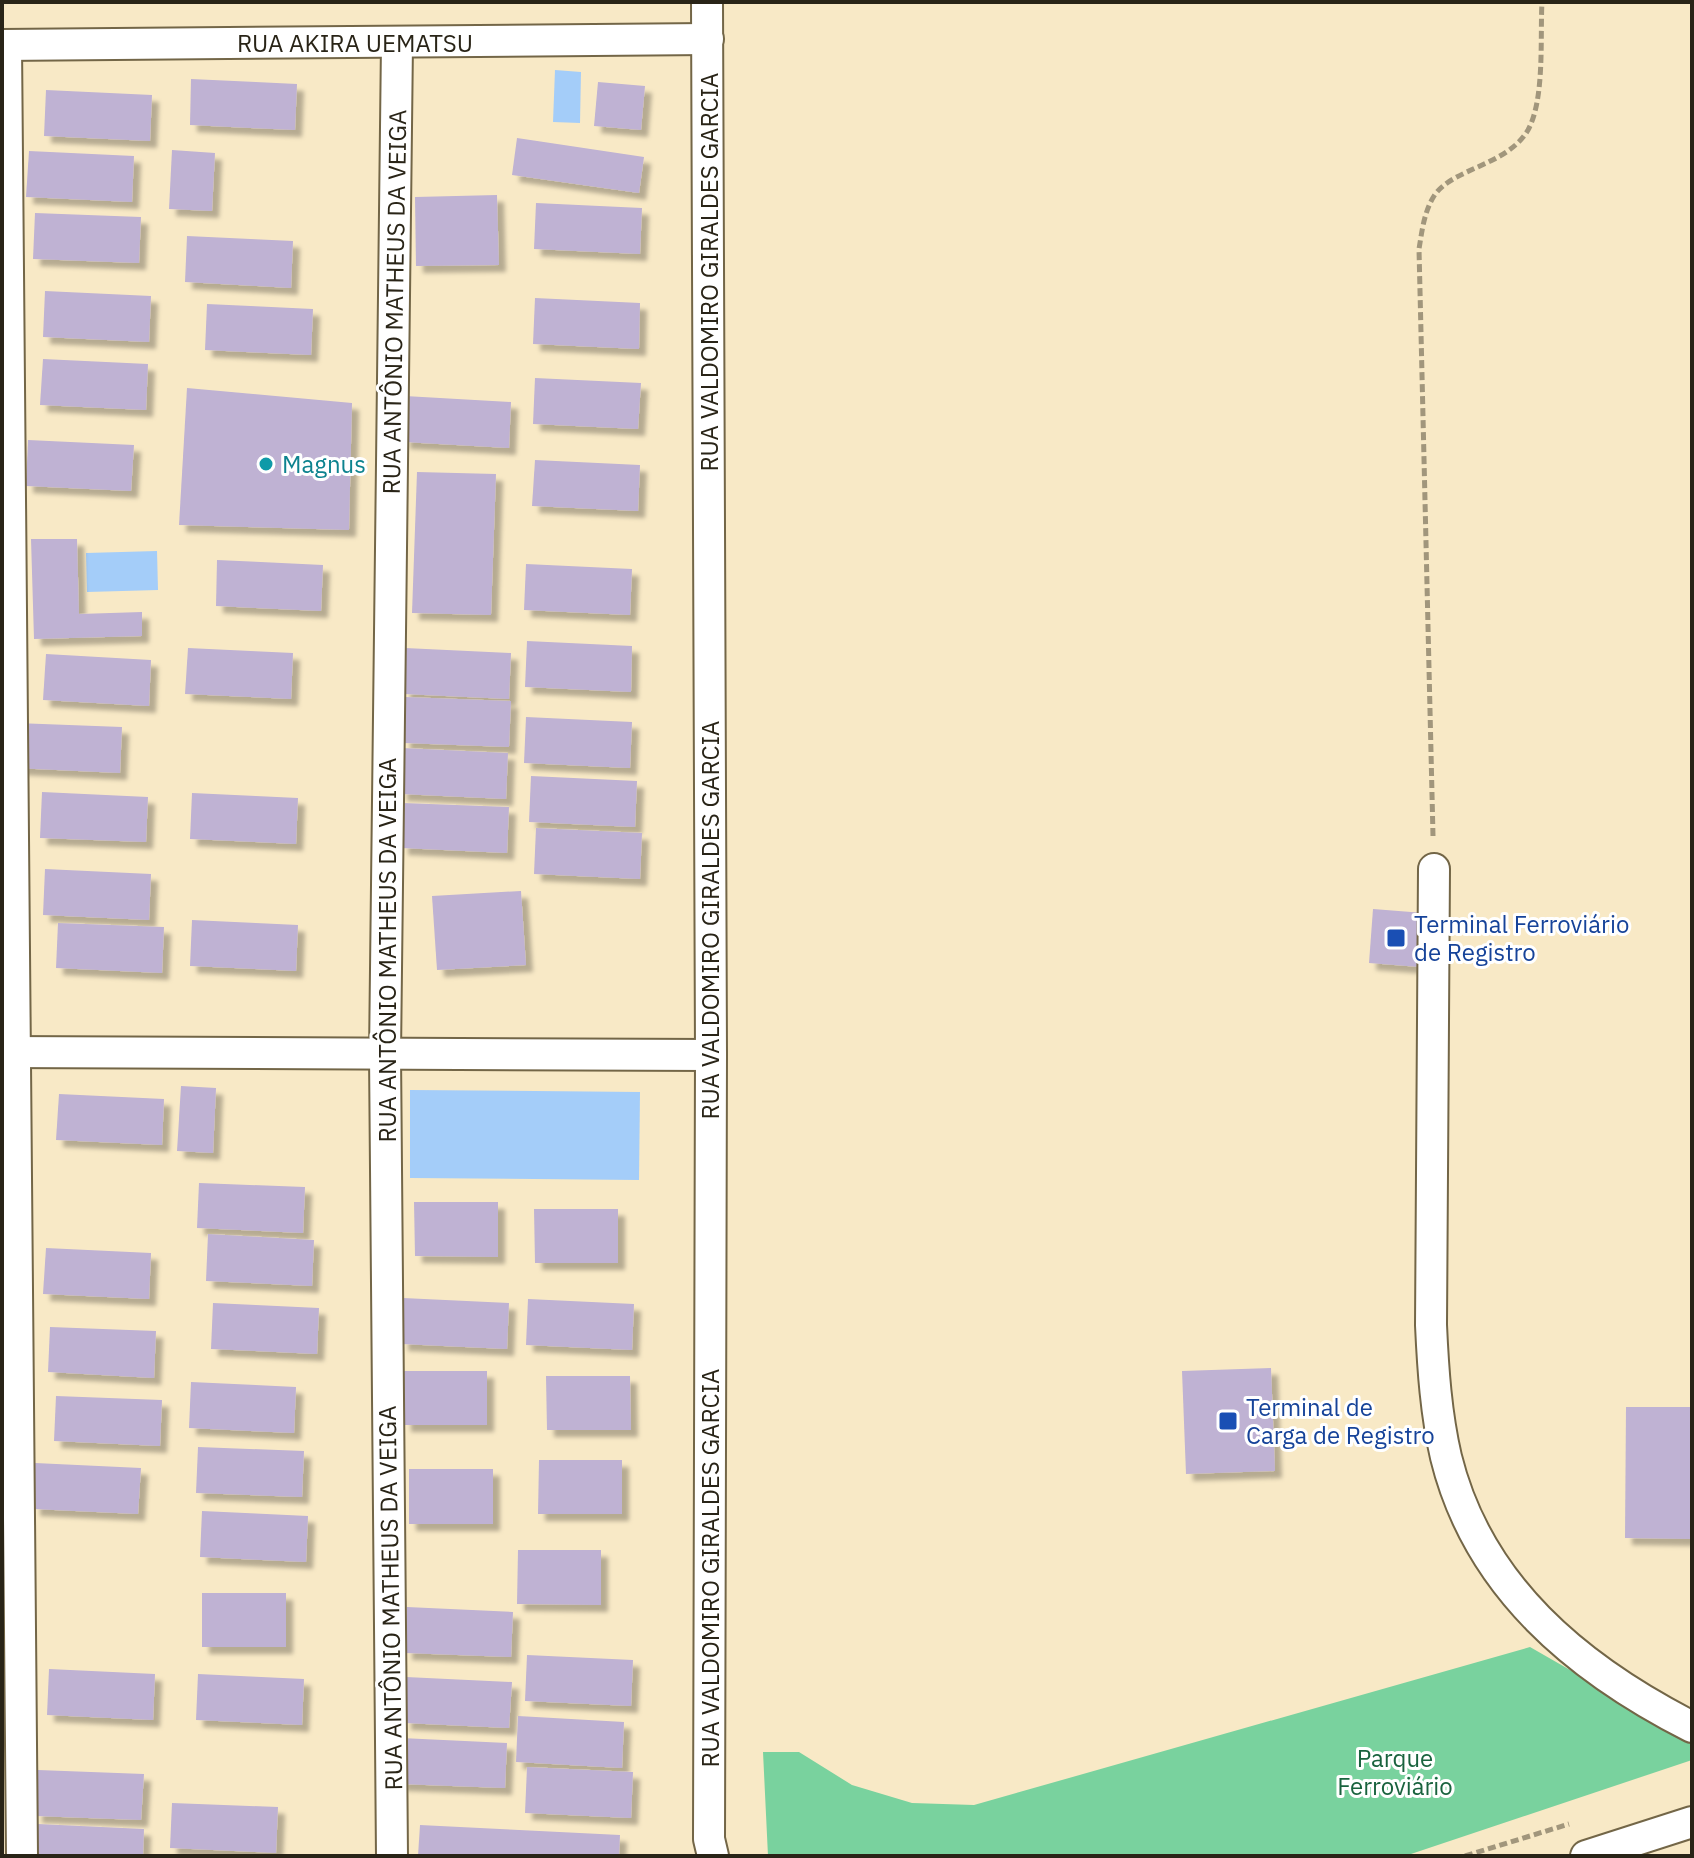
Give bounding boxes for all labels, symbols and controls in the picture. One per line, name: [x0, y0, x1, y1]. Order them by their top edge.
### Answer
street label: RUA AKIRA UEMATSU: [237, 27, 473, 59]
street label: RUA VALDOMIRO GIRALDES GARCIA: [693, 73, 725, 471]
street label: RUA ANTÔNIO MATHEUS DA VEIGA: [375, 109, 413, 495]
place label: Magnus: [282, 448, 366, 480]
marker: Magnus: [257, 455, 275, 473]
street label: RUA VALDOMIRO GIRALDES GARCIA: [694, 721, 726, 1119]
street label: RUA ANTÔNIO MATHEUS DA VEIGA: [371, 758, 403, 1142]
place label: Terminal Ferroviário de Registro: [1414, 908, 1629, 968]
marker: Terminal Ferroviário de Registro: [1385, 927, 1407, 949]
street label: RUA VALDOMIRO GIRALDES GARCIA: [694, 1369, 726, 1767]
place label: Terminal de Carga de Registro: [1246, 1391, 1435, 1451]
street label: RUA ANTÔNIO MATHEUS DA VEIGA: [371, 1405, 409, 1791]
marker: Terminal de Carga de Registro: [1217, 1410, 1239, 1432]
park label: Parque Ferroviário: [1337, 1742, 1453, 1802]

